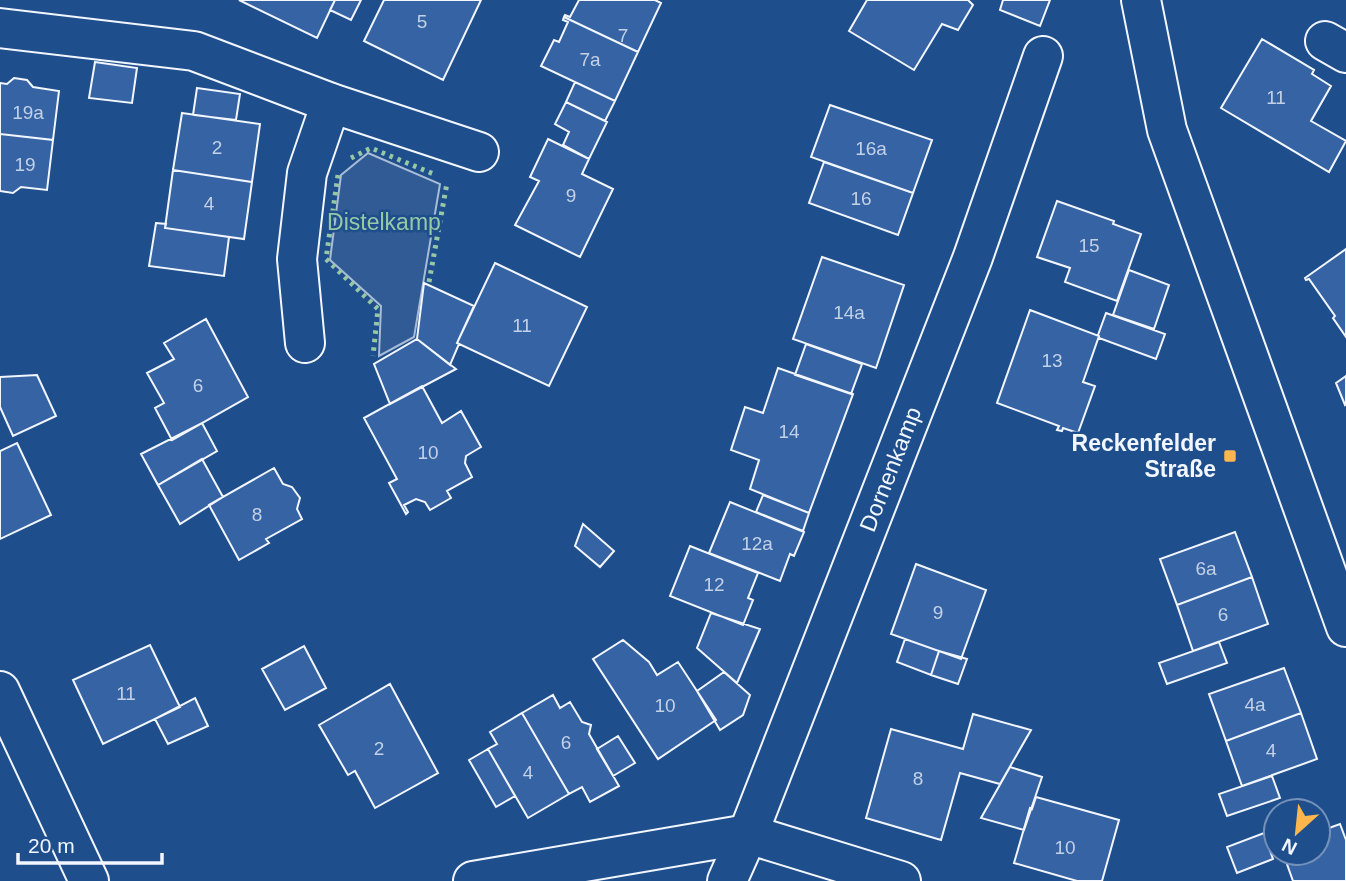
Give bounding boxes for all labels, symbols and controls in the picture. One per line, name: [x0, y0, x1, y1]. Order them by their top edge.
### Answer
house number: 5: [417, 11, 427, 32]
house number: 7: [618, 25, 628, 46]
house number: 7a: [579, 49, 601, 70]
house number: 11: [1266, 87, 1286, 108]
house number: 19a: [12, 102, 44, 123]
house number: 2: [212, 137, 222, 158]
house number: 16a: [855, 138, 887, 159]
house number: 19: [14, 154, 36, 175]
house number: 9: [566, 185, 576, 206]
house number: 16: [850, 188, 872, 209]
house number: 4: [204, 193, 215, 214]
park label: Distelkamp: [327, 209, 441, 235]
house number: 15: [1078, 235, 1100, 256]
house number: 14a: [833, 302, 865, 323]
house number: 11: [512, 315, 532, 336]
house number: 13: [1041, 350, 1063, 371]
house number: 6: [193, 375, 203, 396]
street label: Dornenkamp: [854, 403, 926, 535]
house number: 14: [778, 421, 800, 442]
place label: Reckenfelder Straße: [1072, 430, 1216, 482]
house number: 10: [417, 442, 439, 463]
marker: Reckenfelder Straße: [1222, 448, 1238, 464]
house number: 8: [252, 504, 262, 525]
house number: 12a: [741, 533, 773, 554]
house number: 6a: [1195, 558, 1217, 579]
house number: 12: [703, 574, 725, 595]
house number: 9: [933, 602, 943, 623]
house number: 6: [1218, 604, 1228, 625]
house number: 11: [116, 683, 136, 704]
house number: 4a: [1244, 694, 1266, 715]
house number: 10: [654, 695, 676, 716]
house number: 6: [561, 732, 571, 753]
house number: 2: [374, 738, 384, 759]
house number: 4: [1266, 740, 1277, 761]
house number: 4: [523, 762, 534, 783]
house number: 8: [913, 768, 923, 789]
north arrow: [1262, 797, 1332, 867]
scale bar: [18, 822, 161, 866]
text: 20 m: [28, 834, 75, 857]
text: N: [1279, 834, 1300, 859]
house number: 10: [1054, 837, 1076, 858]

